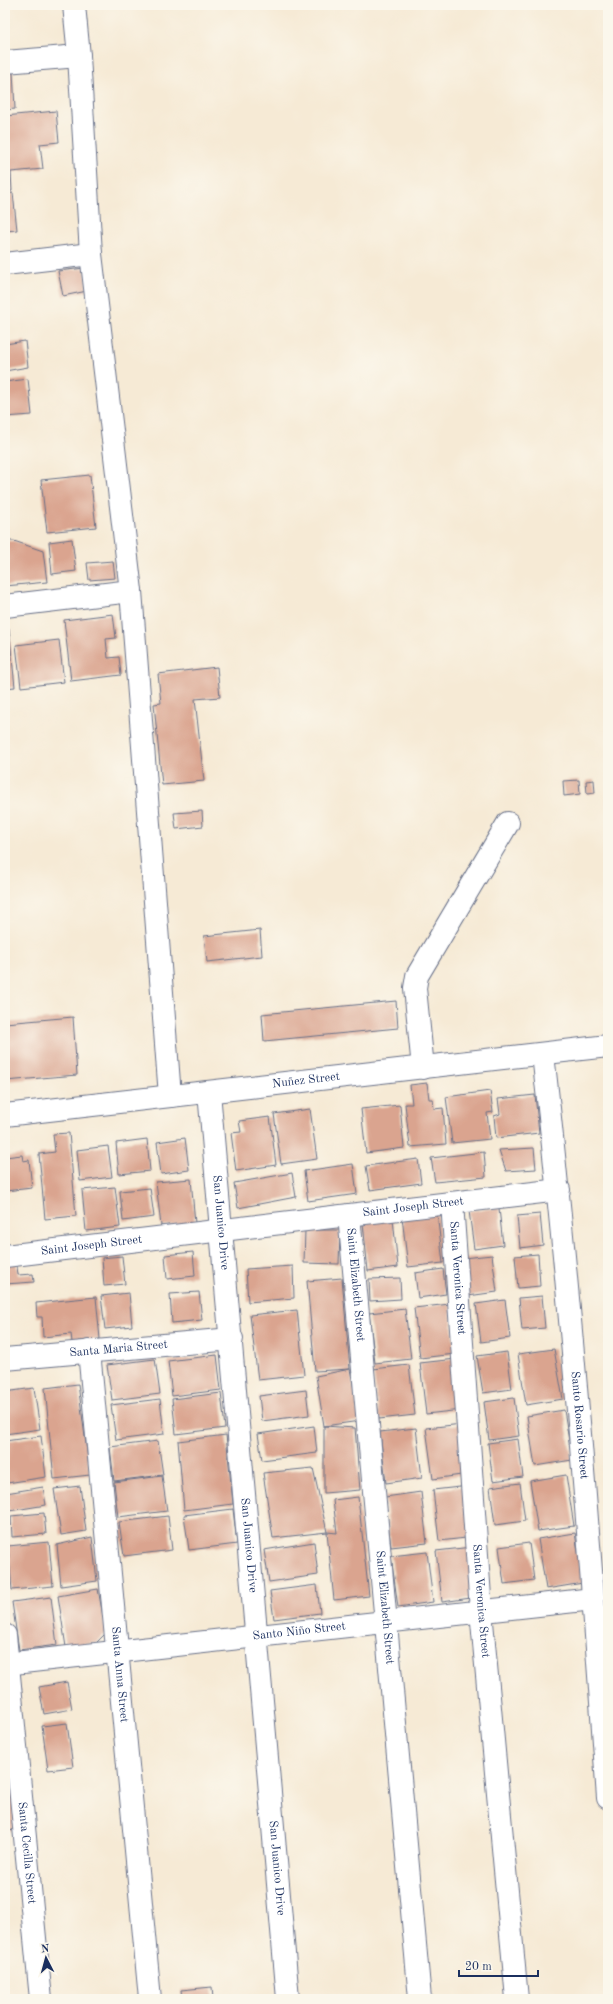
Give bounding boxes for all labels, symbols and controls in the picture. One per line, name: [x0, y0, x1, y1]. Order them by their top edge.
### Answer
street label: Nuñez Street: [271, 1071, 341, 1090]
street label: San Juanico Drive: [210, 1175, 231, 1271]
street label: Saint Joseph Street: [362, 1195, 464, 1219]
street label: Santa Veronica Street: [447, 1221, 467, 1335]
street label: Saint Elizabeth Street: [344, 1227, 366, 1342]
street label: Saint Joseph Street: [40, 1234, 143, 1258]
street label: Santa Maria Street: [69, 1339, 168, 1359]
street label: Santo Rosario Street: [569, 1371, 590, 1480]
street label: San Juanico Drive: [238, 1497, 259, 1594]
street label: Santa Veronica Street: [470, 1544, 491, 1658]
street label: Saint Elizabeth Street: [373, 1550, 396, 1665]
street label: Santo Niño Street: [252, 1620, 346, 1643]
street label: Santa Anna Street: [109, 1626, 130, 1723]
street label: Santa Cecilla Street: [16, 1801, 38, 1905]
street label: San Juanico Drive: [266, 1820, 287, 1917]
north arrow: [26, 1938, 66, 1978]
text: N: [40, 1944, 50, 1955]
scale bar: [459, 1952, 538, 1978]
text: 20 m: [465, 1961, 492, 1973]

